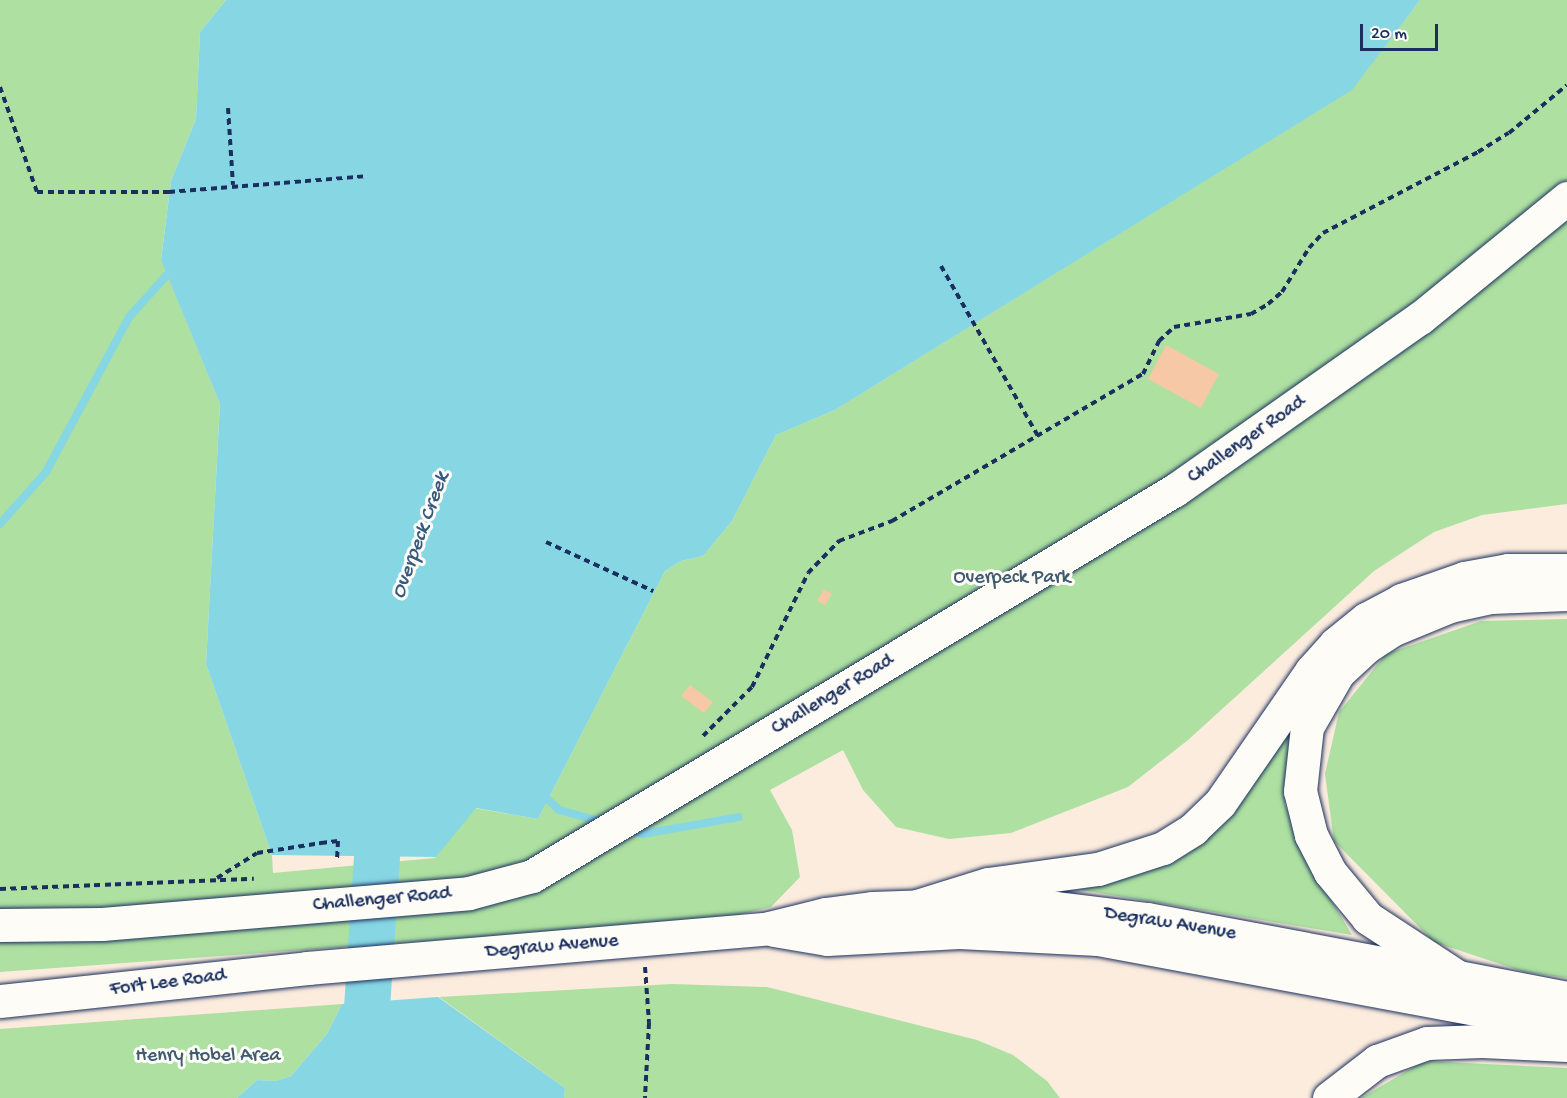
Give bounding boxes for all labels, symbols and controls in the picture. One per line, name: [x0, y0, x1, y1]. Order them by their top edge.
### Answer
scale bar: [1363, 12, 1441, 50]
text: 20 m: [1371, 24, 1407, 45]
street label: Challenger Road: [1183, 390, 1311, 490]
water label: Overpeck Creek: [387, 469, 457, 603]
park label: Overpeck Park: [953, 566, 1071, 590]
street label: Challenger Road: [767, 649, 899, 741]
street label: Challenger Road: [312, 882, 452, 918]
street label: Degraw Avenue: [1102, 902, 1238, 946]
street label: Degraw Avenue: [485, 929, 619, 965]
street label: Fort Lee Road: [108, 964, 228, 1002]
park label: Henry Hobel Area: [135, 1044, 281, 1068]

